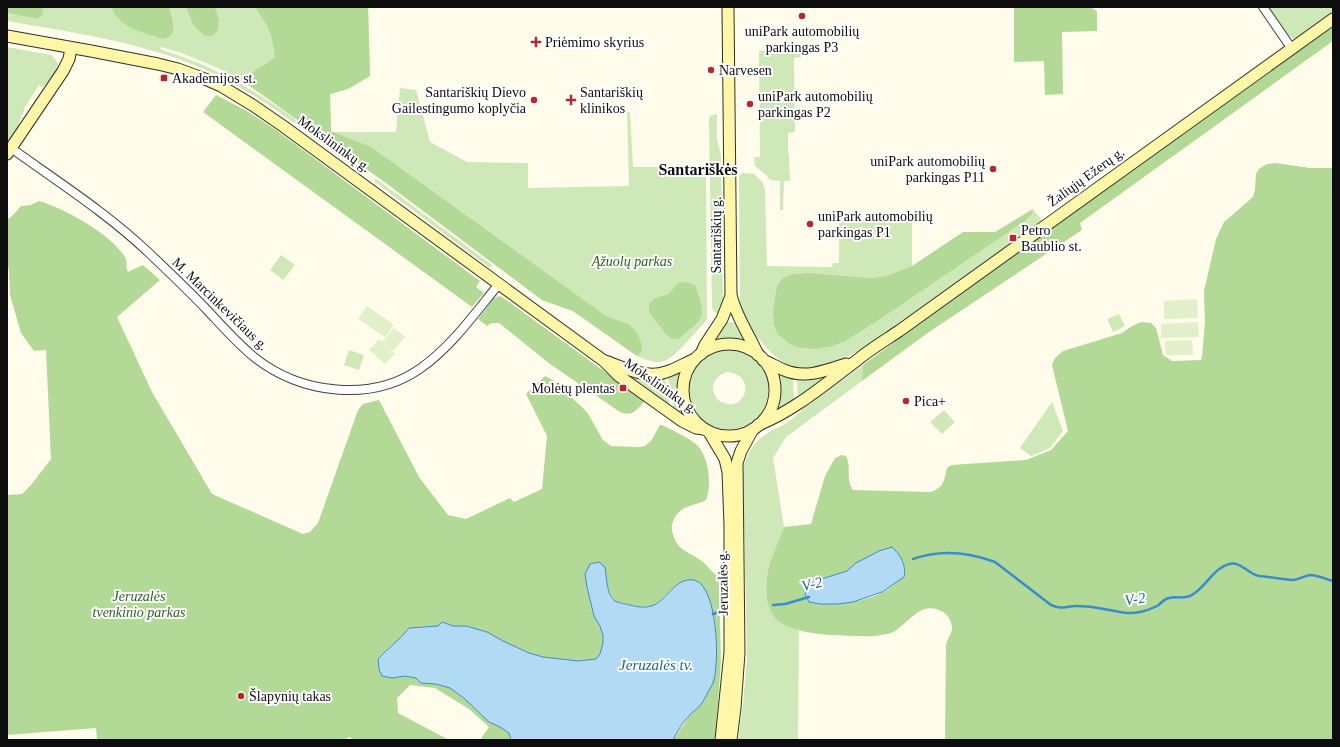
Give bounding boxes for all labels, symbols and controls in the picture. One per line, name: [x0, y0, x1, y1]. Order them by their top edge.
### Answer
marker: uniPark automobilių parkingas P3: [797, 11, 807, 21]
place label: uniPark automobilių parkingas P3: [745, 24, 859, 55]
place label: Priėmimo skyrius: [545, 35, 644, 50]
marker: Priėmimo skyrius: [530, 36, 542, 48]
place label: Narvesen: [719, 63, 772, 78]
marker: Narvesen: [706, 65, 716, 75]
place label: Akademijos st.: [172, 71, 256, 86]
marker: Akademijos st.: [159, 73, 169, 83]
place label: Santariškių Dievo Gailestingumo koplyčia: [392, 85, 527, 116]
place label: Santariškių klinikos: [580, 85, 643, 116]
place label: uniPark automobilių parkingas P2: [758, 89, 873, 120]
marker: Santariškių klinikos: [565, 94, 577, 106]
marker: Santariškių Dievo Gailestingumo koplyčia: [529, 95, 539, 105]
marker: uniPark automobilių parkingas P2: [745, 99, 755, 109]
street label: Mokslininkų g.: [295, 113, 373, 175]
street label: Žaliųjų Ežerų g.: [1044, 144, 1127, 210]
place label: uniPark automobilių parkingas P11: [870, 154, 985, 185]
district label: Santariškės: [658, 161, 738, 178]
marker: uniPark automobilių parkingas P11: [988, 164, 998, 174]
street label: Santariškių g.: [709, 197, 724, 274]
place label: uniPark automobilių parkingas P1: [818, 209, 933, 240]
marker: uniPark automobilių parkingas P1: [805, 219, 815, 229]
place label: Petro Baublio st.: [1021, 223, 1082, 254]
marker: Petro Baublio st.: [1008, 233, 1018, 243]
park label: Ąžuolų parkas: [591, 254, 673, 269]
street label: M. Marcinkevičiaus g.: [169, 255, 271, 353]
street label: Mokslininkų g.: [622, 355, 700, 417]
place label: Molėtų plentas: [531, 381, 615, 396]
marker: Molėtų plentas: [618, 383, 628, 393]
place label: Pica+: [914, 394, 946, 409]
marker: Pica+: [901, 396, 911, 406]
street label: Jeruzalės g.: [715, 550, 731, 616]
water label: V-2: [800, 574, 825, 594]
park label: Jeruzalės tvenkinio parkas: [93, 589, 186, 620]
water label: V-2: [1123, 589, 1147, 609]
water label: Jeruzalės tv.: [619, 657, 693, 673]
place label: Šlapynių takas: [249, 688, 331, 704]
marker: Šlapynių takas: [236, 691, 246, 701]

